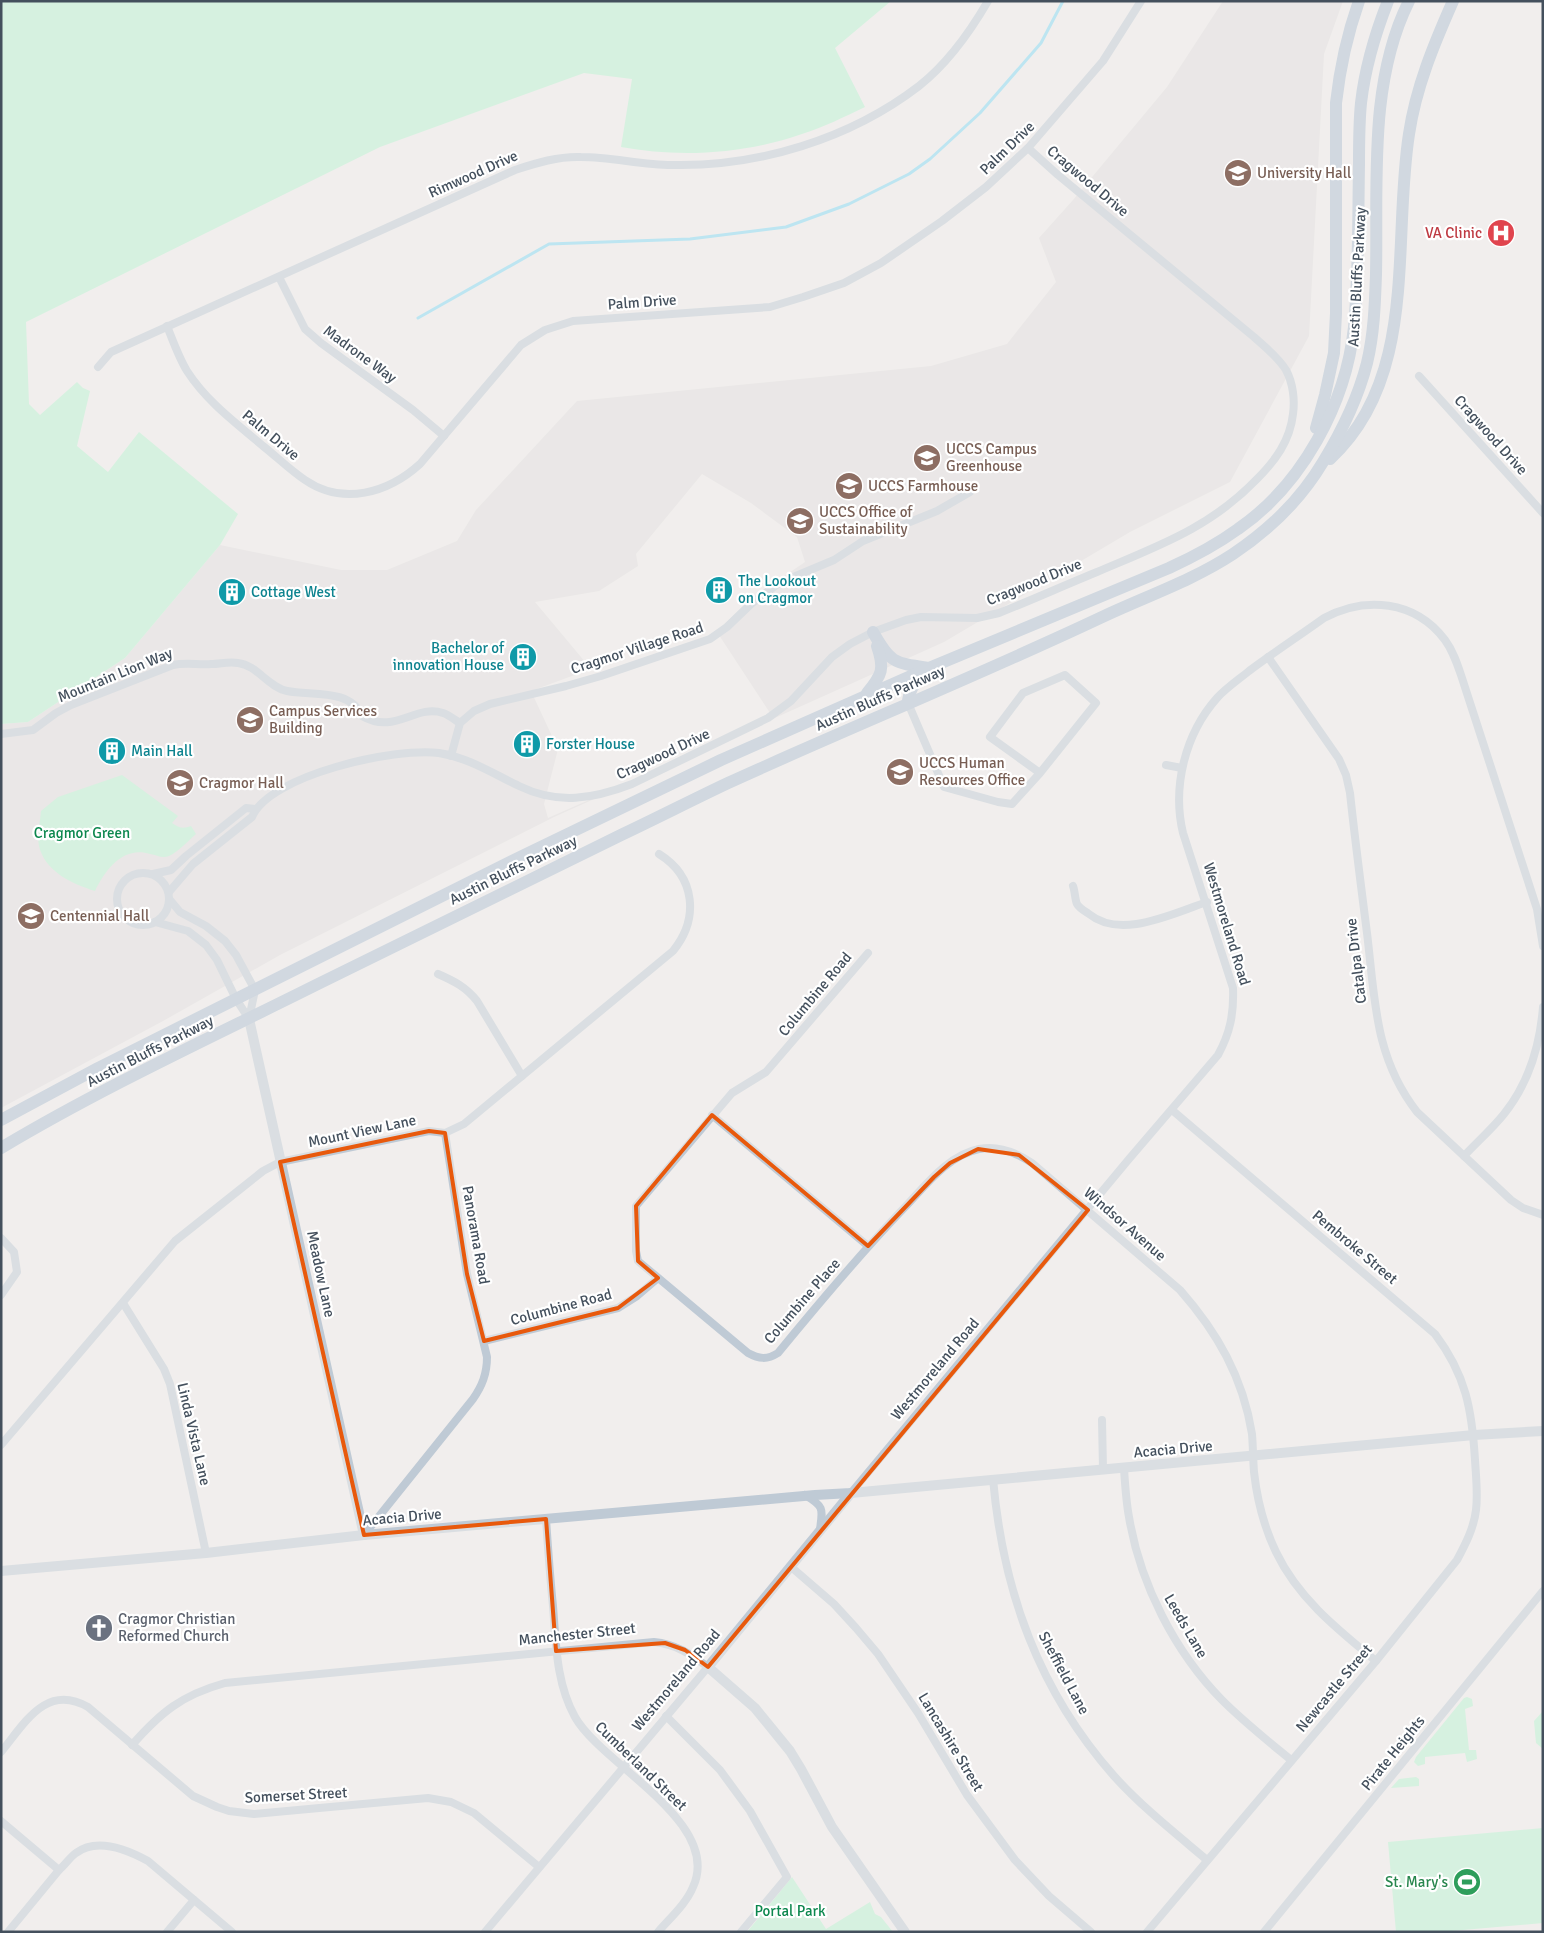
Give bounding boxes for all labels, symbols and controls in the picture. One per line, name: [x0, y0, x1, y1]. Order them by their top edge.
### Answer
street label: Palm Drive: [976, 118, 1038, 178]
street label: Cragwood Drive: [1044, 142, 1132, 220]
street label: Rimwood Drive: [426, 146, 520, 202]
school or university icon: University Hall: [1223, 158, 1253, 188]
place label: University Hall: [1257, 164, 1351, 182]
street label: Austin Bluffs Parkway: [1344, 207, 1370, 347]
hospital icon: VA Clinic: [1486, 218, 1516, 248]
place label: VA Clinic: [1425, 224, 1482, 242]
street label: Palm Drive: [607, 291, 677, 313]
street label: Madrone Way: [320, 321, 400, 387]
street label: Cragwood Drive: [1451, 391, 1531, 479]
street label: Palm Drive: [239, 406, 303, 464]
place label: UCCS Campus Greenhouse: [946, 440, 1037, 475]
school or university icon: UCCS Campus Greenhouse: [912, 443, 942, 473]
school or university icon: UCCS Farmhouse: [834, 471, 864, 501]
place label: UCCS Farmhouse: [868, 477, 978, 495]
place label: UCCS Office of Sustainability: [819, 503, 913, 538]
school or university icon: UCCS Office of Sustainability: [785, 506, 815, 536]
street label: Cragwood Drive: [984, 555, 1084, 609]
place label: The Lookout on Cragmor: [738, 572, 816, 607]
building icon: The Lookout on Cragmor: [704, 575, 734, 605]
building icon: Cottage West: [217, 577, 247, 607]
place label: Cottage West: [251, 583, 336, 601]
street label: Cragmor Village Road: [568, 618, 706, 678]
place label: Bachelor of innovation House: [393, 639, 505, 674]
building icon: Bachelor of innovation House: [508, 642, 538, 672]
street label: Mountain Lion Way: [55, 644, 175, 706]
street label: Austin Bluffs Parkway: [813, 661, 947, 735]
place label: Campus Services Building: [269, 702, 378, 737]
school or university icon: Campus Services Building: [235, 705, 265, 735]
street label: Cragwood Drive: [613, 725, 713, 783]
building icon: Forster House: [512, 729, 542, 759]
place label: Forster House: [546, 735, 635, 753]
building icon: Main Hall: [97, 736, 127, 766]
place label: Main Hall: [131, 742, 193, 760]
place label: UCCS Human Resources Office: [919, 754, 1025, 789]
school or university icon: UCCS Human Resources Office: [885, 757, 915, 787]
school or university icon: Cragmor Hall: [165, 768, 195, 798]
place label: Cragmor Hall: [199, 774, 284, 792]
park label: Cragmor Green: [34, 824, 130, 842]
street label: Austin Bluffs Parkway: [446, 831, 580, 909]
street label: Westmoreland Road: [1200, 860, 1254, 988]
school or university icon: Centennial Hall: [16, 901, 46, 931]
place label: Centennial Hall: [50, 907, 149, 925]
street label: Catalpa Drive: [1342, 917, 1370, 1005]
street label: Columbine Road: [775, 948, 855, 1040]
street label: Austin Bluffs Parkway: [84, 1011, 216, 1091]
street label: Mount View Lane: [306, 1111, 418, 1151]
street label: Windsor Avenue: [1080, 1183, 1170, 1265]
street label: Panorama Road: [458, 1184, 494, 1286]
street label: Pembroke Street: [1309, 1206, 1401, 1288]
street label: Meadow Lane: [303, 1229, 339, 1319]
street label: Columbine Place: [760, 1255, 844, 1347]
street label: Columbine Road: [508, 1285, 614, 1329]
street label: Westmoreland Road: [887, 1314, 983, 1424]
street label: Linda Vista Lane: [173, 1381, 215, 1487]
street label: Acacia Drive: [1133, 1437, 1213, 1461]
street label: Acacia Drive: [362, 1505, 442, 1529]
street label: Leeds Lane: [1160, 1591, 1212, 1661]
place label: Cragmor Christian Reformed Church: [118, 1610, 235, 1645]
church icon: Cragmor Christian Reformed Church: [84, 1613, 114, 1643]
street label: Manchester Street: [518, 1619, 636, 1649]
street label: Westmoreland Road: [628, 1625, 724, 1735]
street label: Sheffield Lane: [1035, 1628, 1093, 1718]
street label: Newcastle Street: [1292, 1641, 1376, 1735]
street label: Lancashire Street: [914, 1689, 988, 1795]
street label: Pirate Heights: [1357, 1712, 1429, 1794]
street label: Cumberland Street: [591, 1718, 691, 1814]
street label: Somerset Street: [244, 1783, 348, 1807]
sports icon: St. Mary's: [1452, 1867, 1482, 1897]
place label: St. Mary's: [1385, 1873, 1448, 1891]
park label: Portal Park: [754, 1902, 826, 1920]

